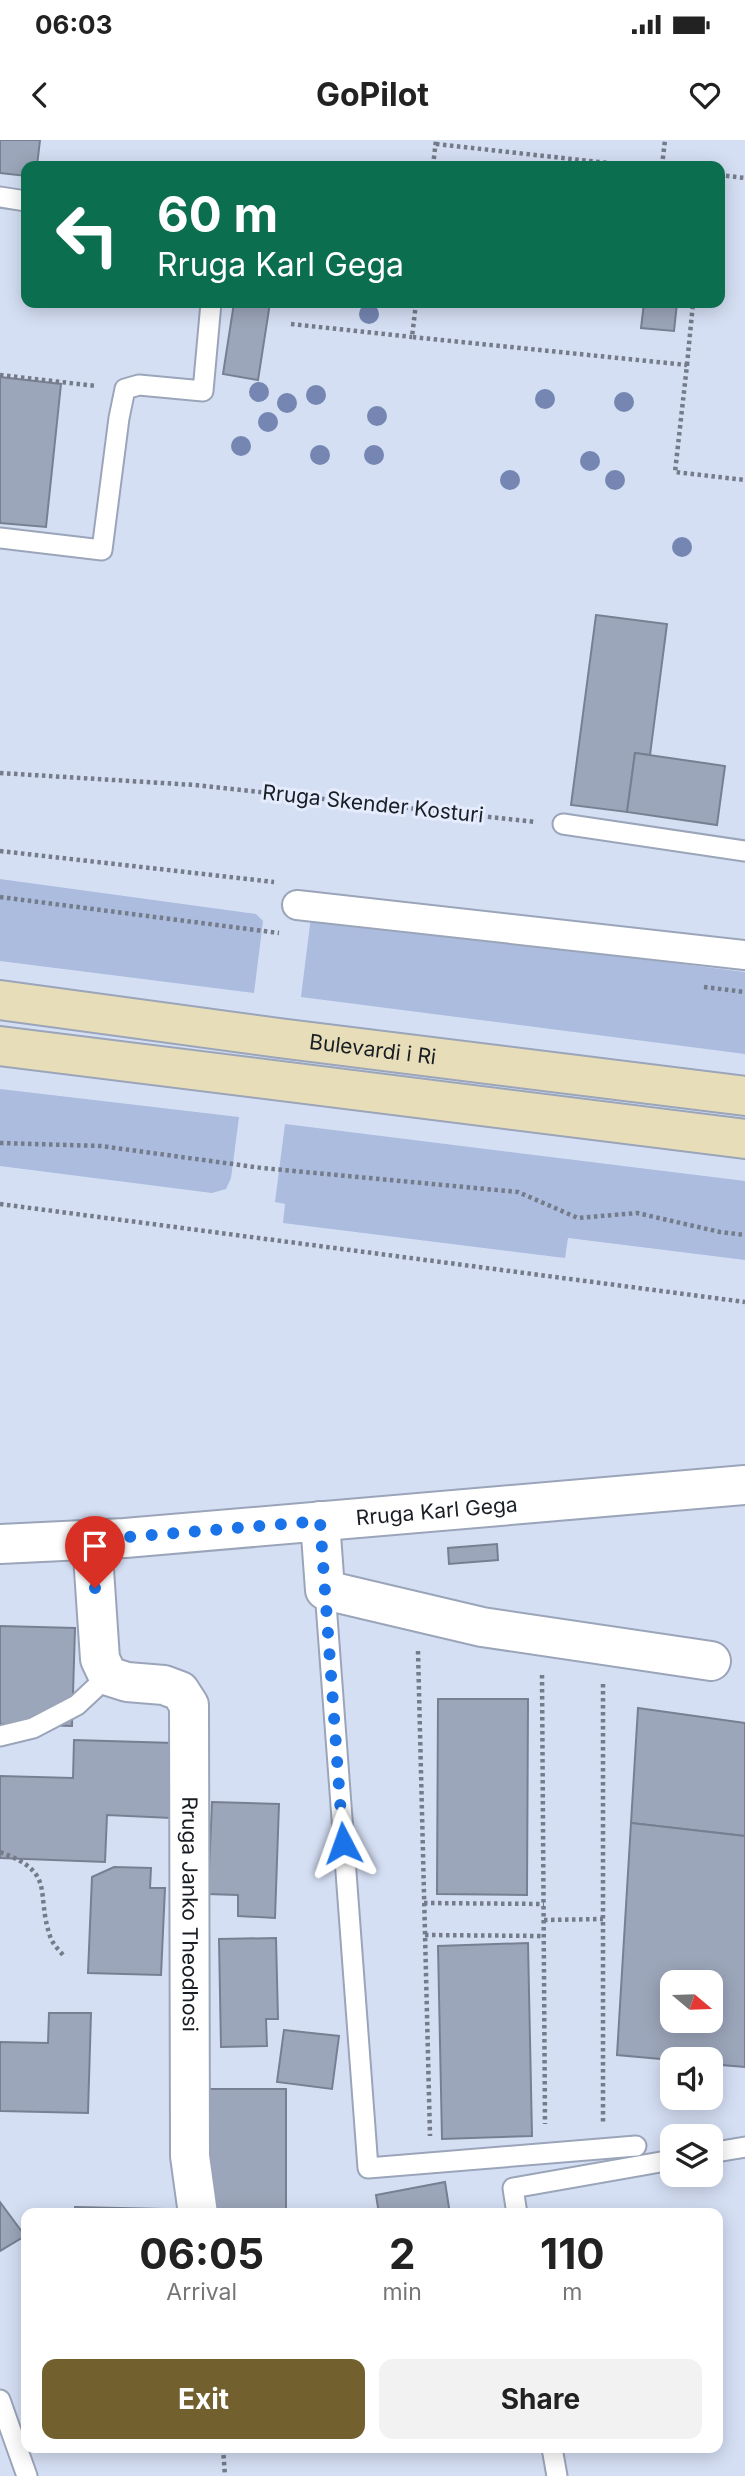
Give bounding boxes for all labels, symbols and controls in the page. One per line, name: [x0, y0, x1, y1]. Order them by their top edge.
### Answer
text: 06:03: [35, 9, 112, 40]
text: GoPilot: [316, 75, 429, 114]
icon: back: [21, 76, 59, 114]
icon: heart: [686, 76, 724, 114]
text: 60 m: [157, 185, 278, 244]
icon: left: [42, 189, 133, 280]
text: Rruga Karl Gega: [157, 245, 404, 284]
street label: Rruga Skender Kosturi: [261, 779, 485, 828]
street label: Bulevardi i Ri: [308, 1029, 438, 1069]
street label: Rruga Karl Gega: [355, 1491, 519, 1530]
pin: [65, 1516, 125, 1588]
icon: arrive: [76, 1527, 114, 1565]
street label: Rruga Janko Theodhosi: [177, 1797, 203, 2032]
position arrow: [306, 1806, 380, 1880]
north arrow: [660, 1970, 723, 2034]
map controls: [660, 1970, 723, 2187]
button: sound: [660, 2047, 723, 2110]
button: layers: [660, 2124, 723, 2187]
text: 06:05: [139, 2228, 264, 2279]
text: 2: [389, 2228, 415, 2279]
text: 110: [540, 2228, 605, 2279]
text: Arrival: [166, 2278, 237, 2306]
text: min: [382, 2278, 422, 2306]
text: m: [562, 2278, 582, 2306]
button: Exit: [42, 2359, 365, 2439]
button: Share: [379, 2359, 702, 2439]

